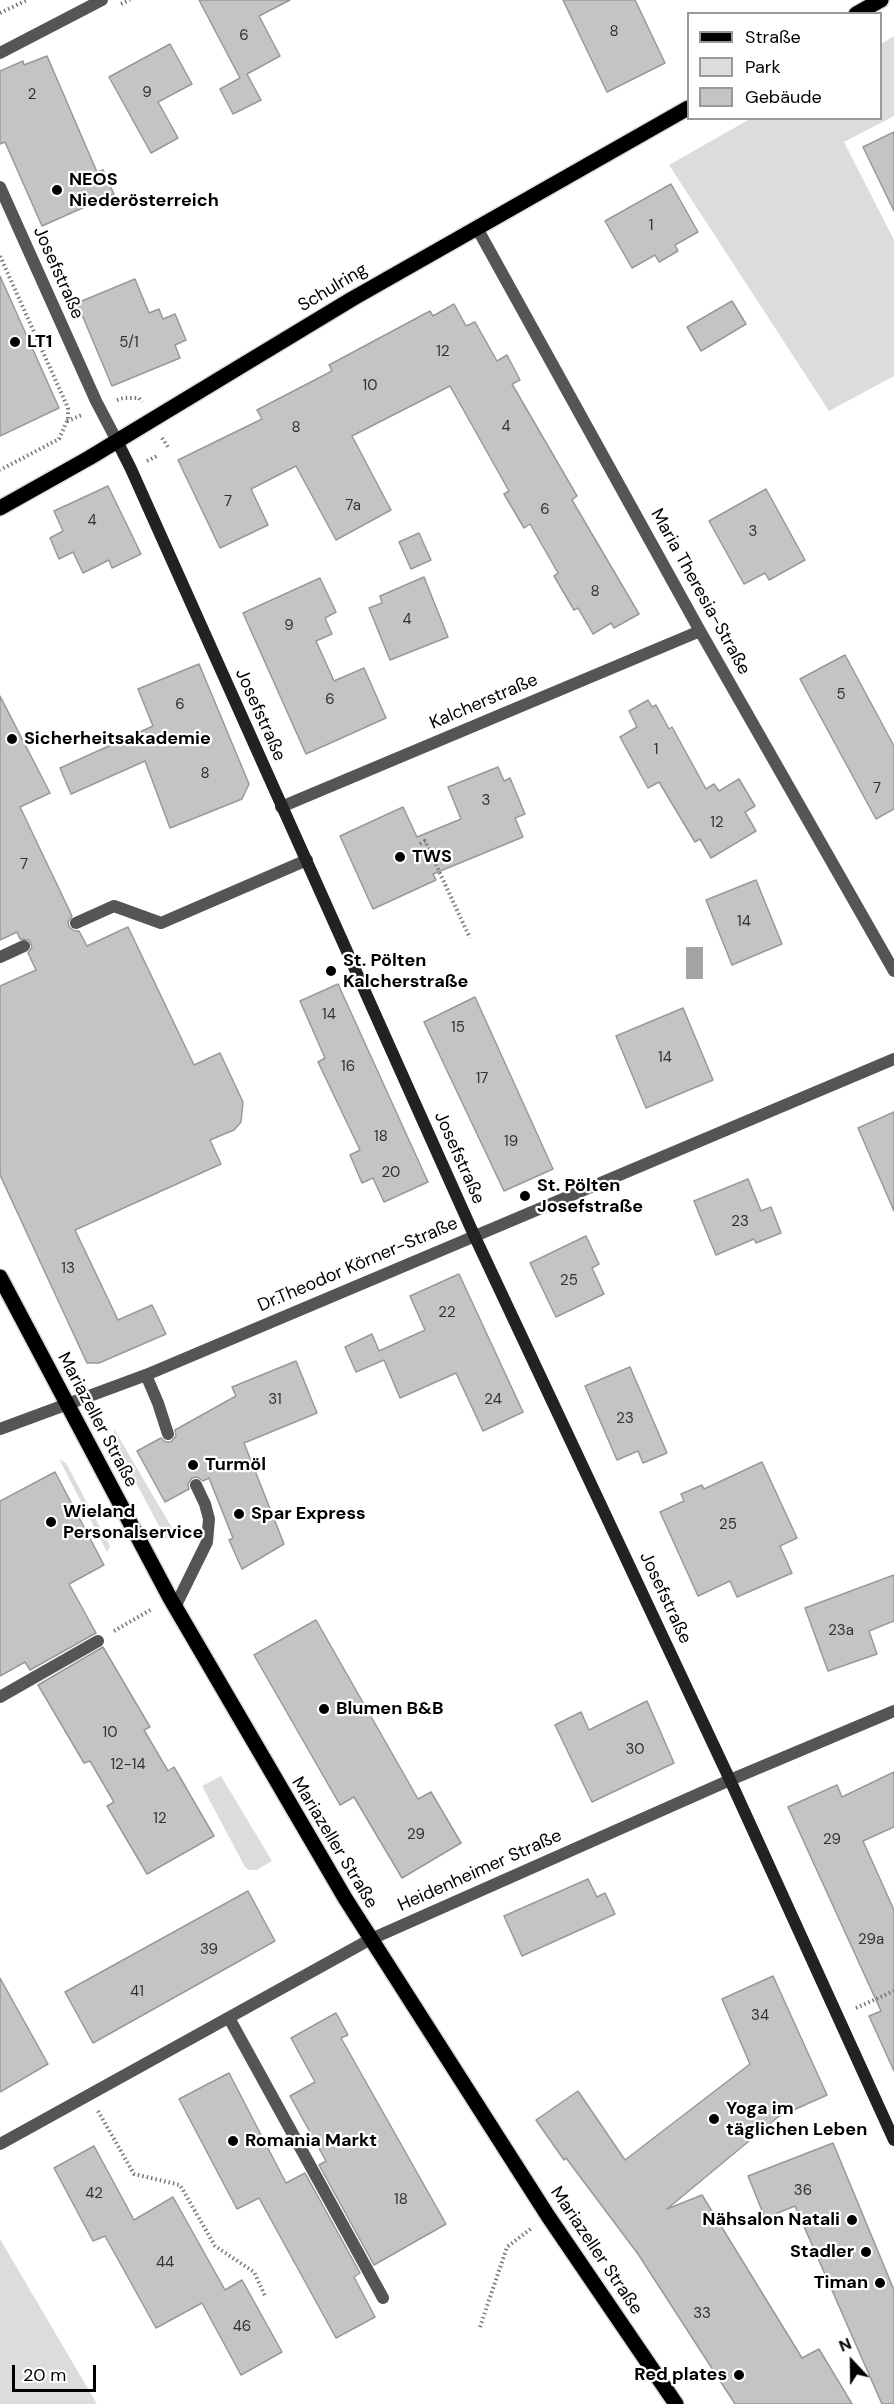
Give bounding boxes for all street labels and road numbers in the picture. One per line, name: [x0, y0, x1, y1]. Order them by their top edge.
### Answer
street label: Josefstraße: [28, 224, 88, 322]
street label: Schulring: [295, 259, 371, 317]
street label: Maria Theresia-Straße: [645, 505, 755, 679]
street label: Josefstraße: [230, 666, 290, 764]
street label: Kalcherstraße: [427, 669, 541, 735]
street label: Josefstraße: [429, 1109, 489, 1207]
street label: Dr.Theodor Körner-Straße: [255, 1213, 461, 1317]
street label: Mariazeller Straße: [52, 1349, 142, 1491]
street label: Josefstraße: [634, 1549, 696, 1647]
street label: Mariazeller Straße: [286, 1773, 382, 1913]
street label: Heidenheimer Straße: [395, 1825, 565, 1917]
street label: Mariazeller Straße: [545, 2183, 647, 2319]

